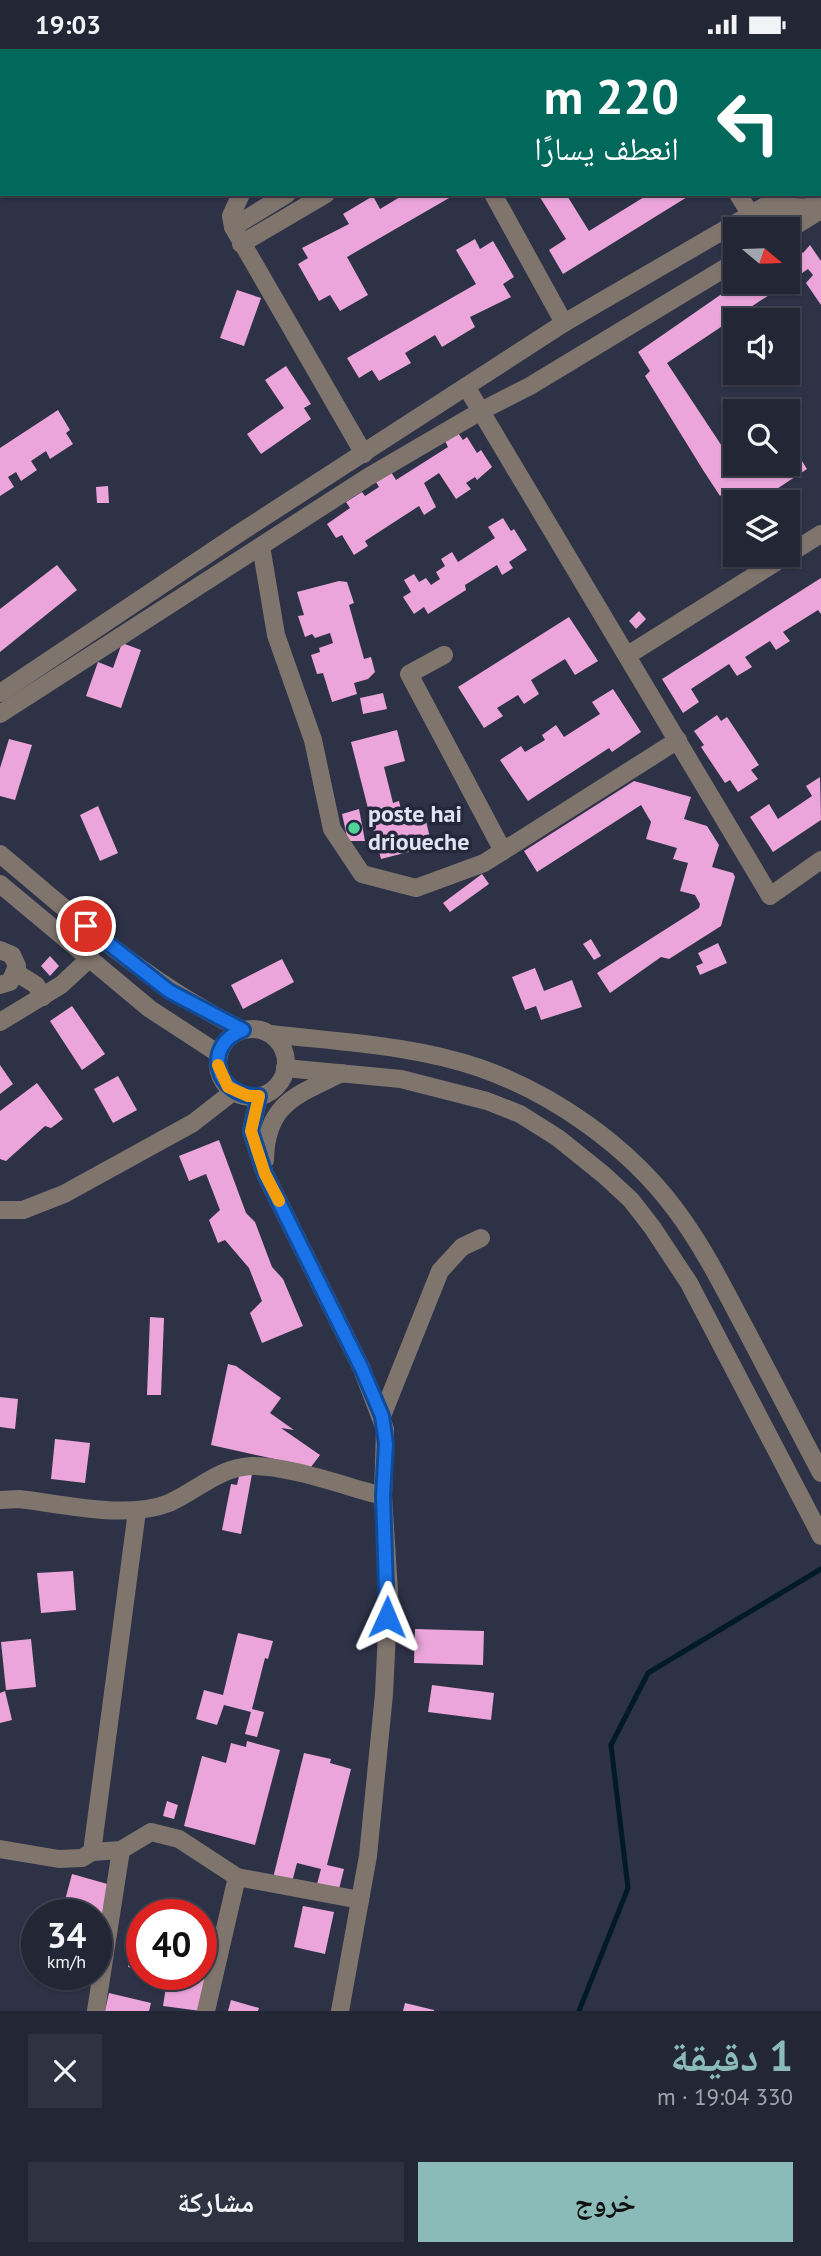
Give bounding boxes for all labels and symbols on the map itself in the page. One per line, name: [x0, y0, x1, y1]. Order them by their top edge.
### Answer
north arrow: [723, 217, 800, 294]
place label: poste hai drioueche: [368, 798, 469, 857]
marker: poste hai drioueche: [346, 820, 362, 836]
pin: [56, 896, 116, 956]
position arrow: [350, 1580, 424, 1654]
speed limit sign: 40: [126, 1899, 217, 1990]

